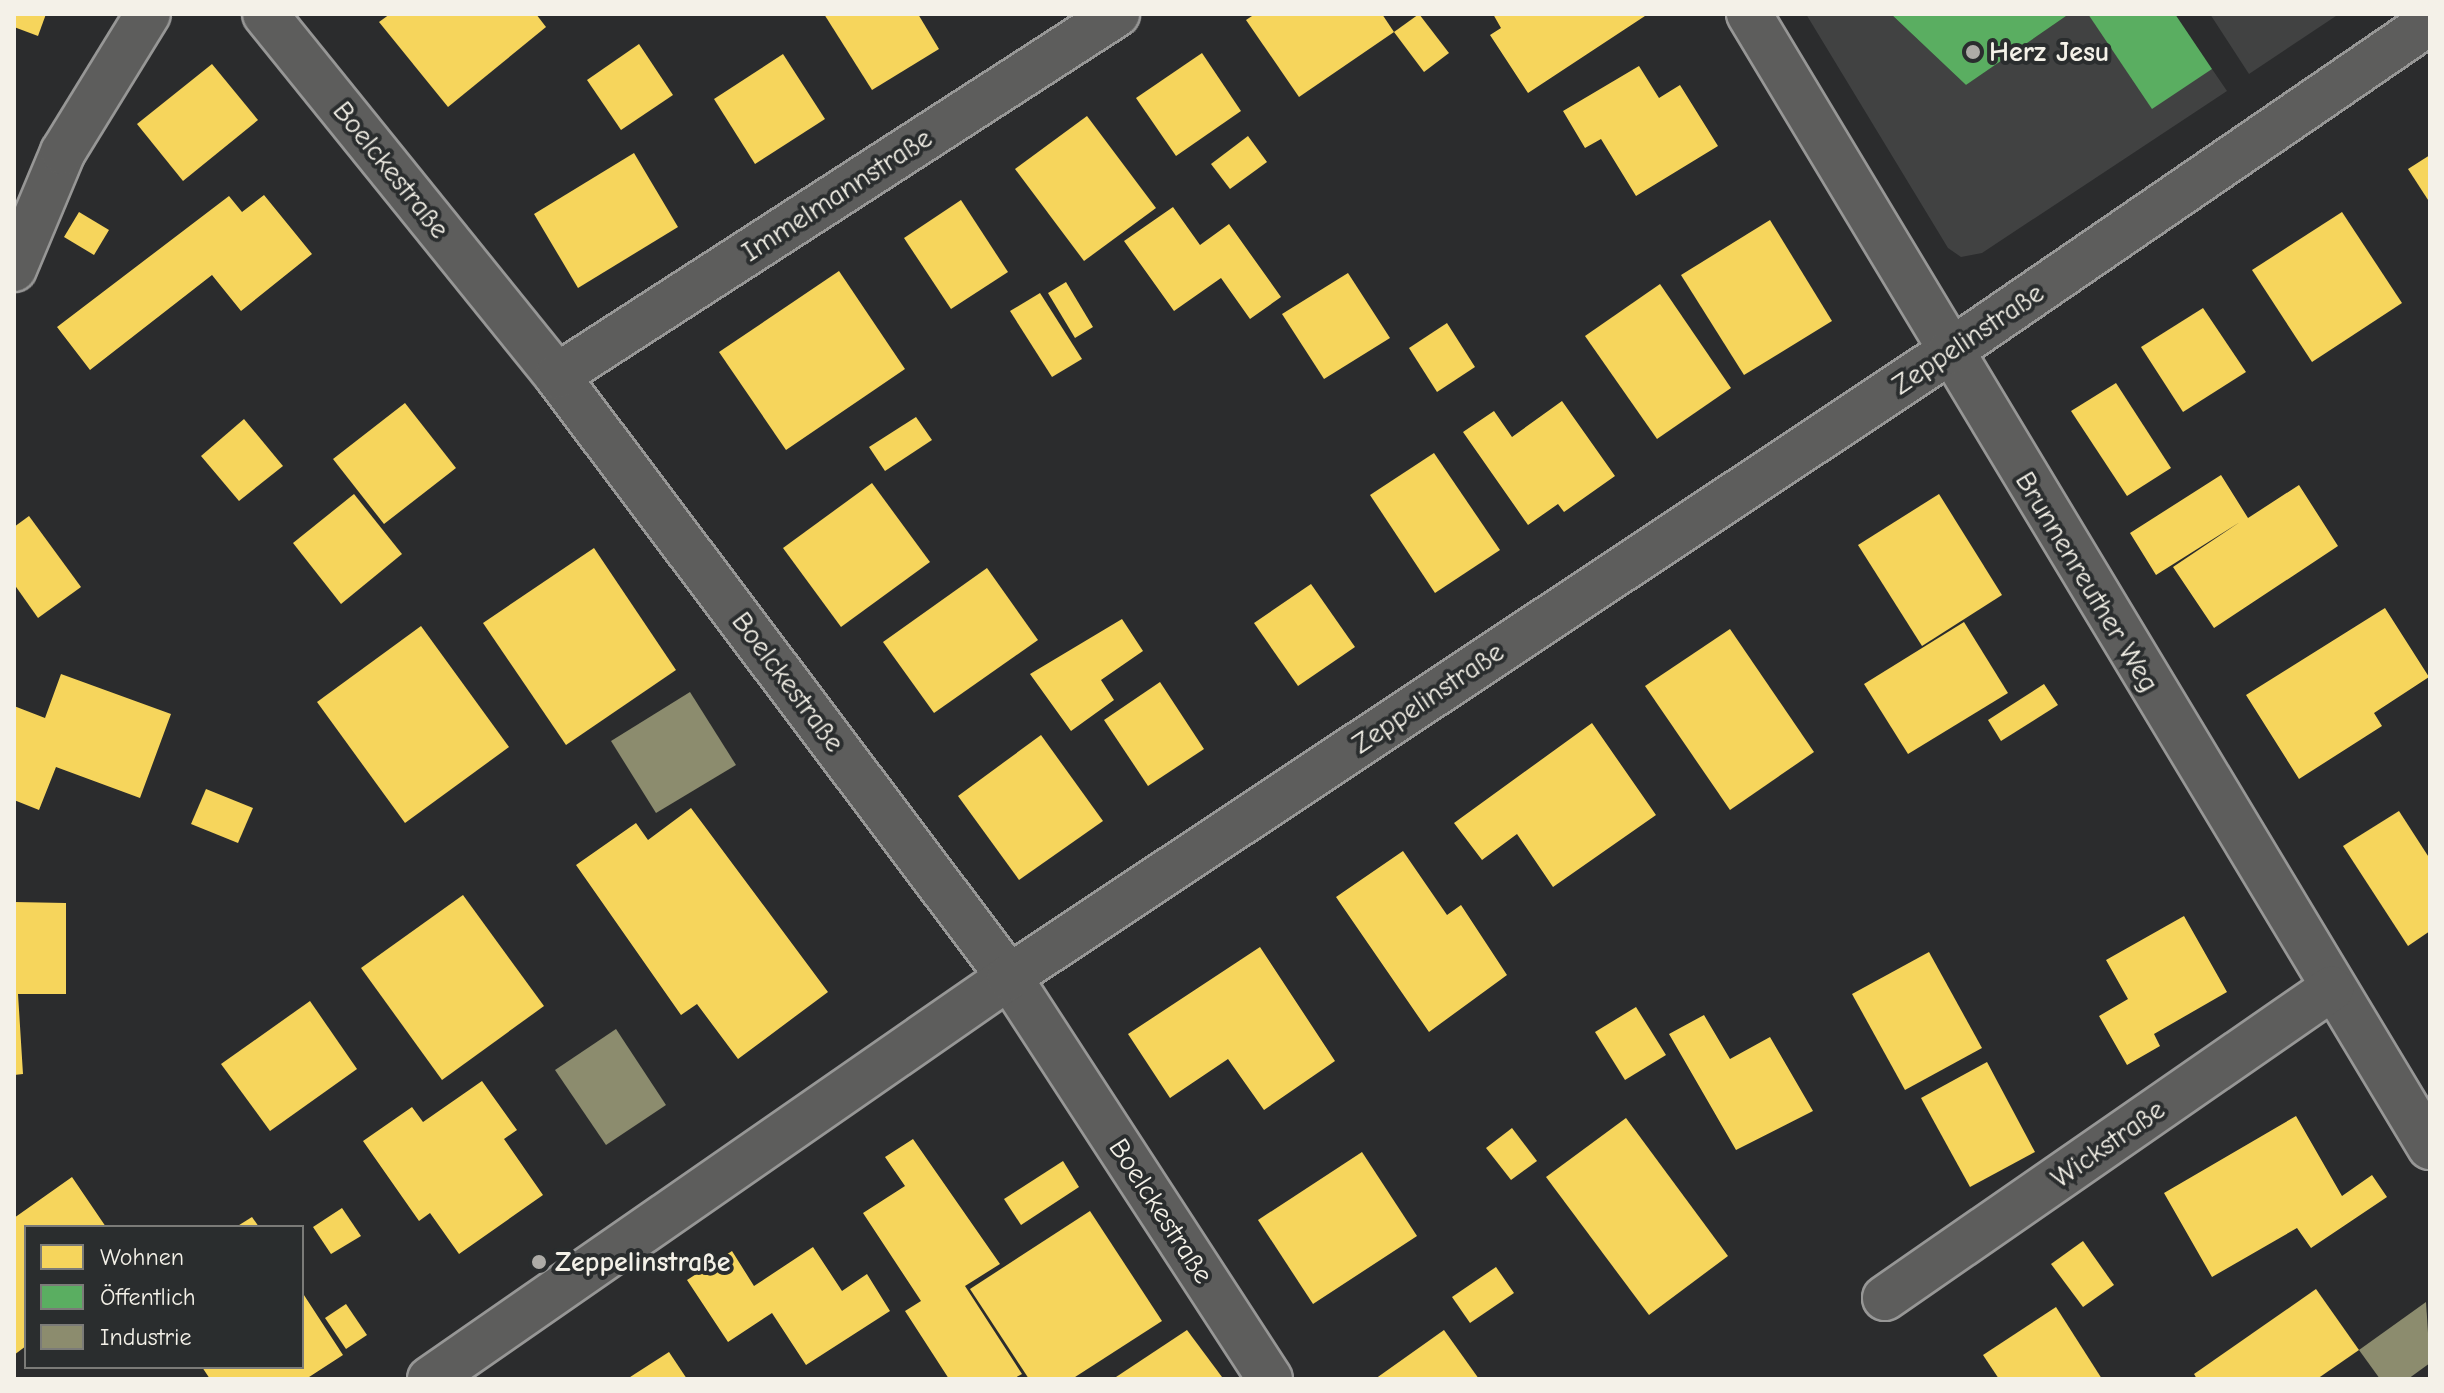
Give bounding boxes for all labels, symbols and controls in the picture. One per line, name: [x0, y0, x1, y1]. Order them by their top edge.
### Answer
place label: Herz Jesu: [1989, 35, 2109, 69]
marker: Herz Jesu: [1964, 43, 1982, 61]
street label: Boelckestraße: [326, 95, 456, 245]
street label: Immelmannstraße: [736, 121, 938, 269]
street label: Zeppelinstraße: [1886, 276, 2050, 402]
street label: Brunnenreuther Weg: [2008, 466, 2166, 698]
street label: Boelckestraße: [725, 605, 851, 759]
street label: Zeppelinstraße: [1346, 635, 1510, 761]
street label: Wickstraße: [2045, 1093, 2171, 1195]
street label: Boelckestraße: [1102, 1132, 1220, 1290]
legend: [24, 1225, 304, 1369]
text: Wohnen: [100, 1243, 184, 1271]
place label: Zeppelinstraße: [555, 1245, 730, 1279]
marker: Zeppelinstraße: [530, 1253, 548, 1271]
text: Öffentlich: [100, 1283, 196, 1311]
text: Industrie: [100, 1323, 192, 1351]

